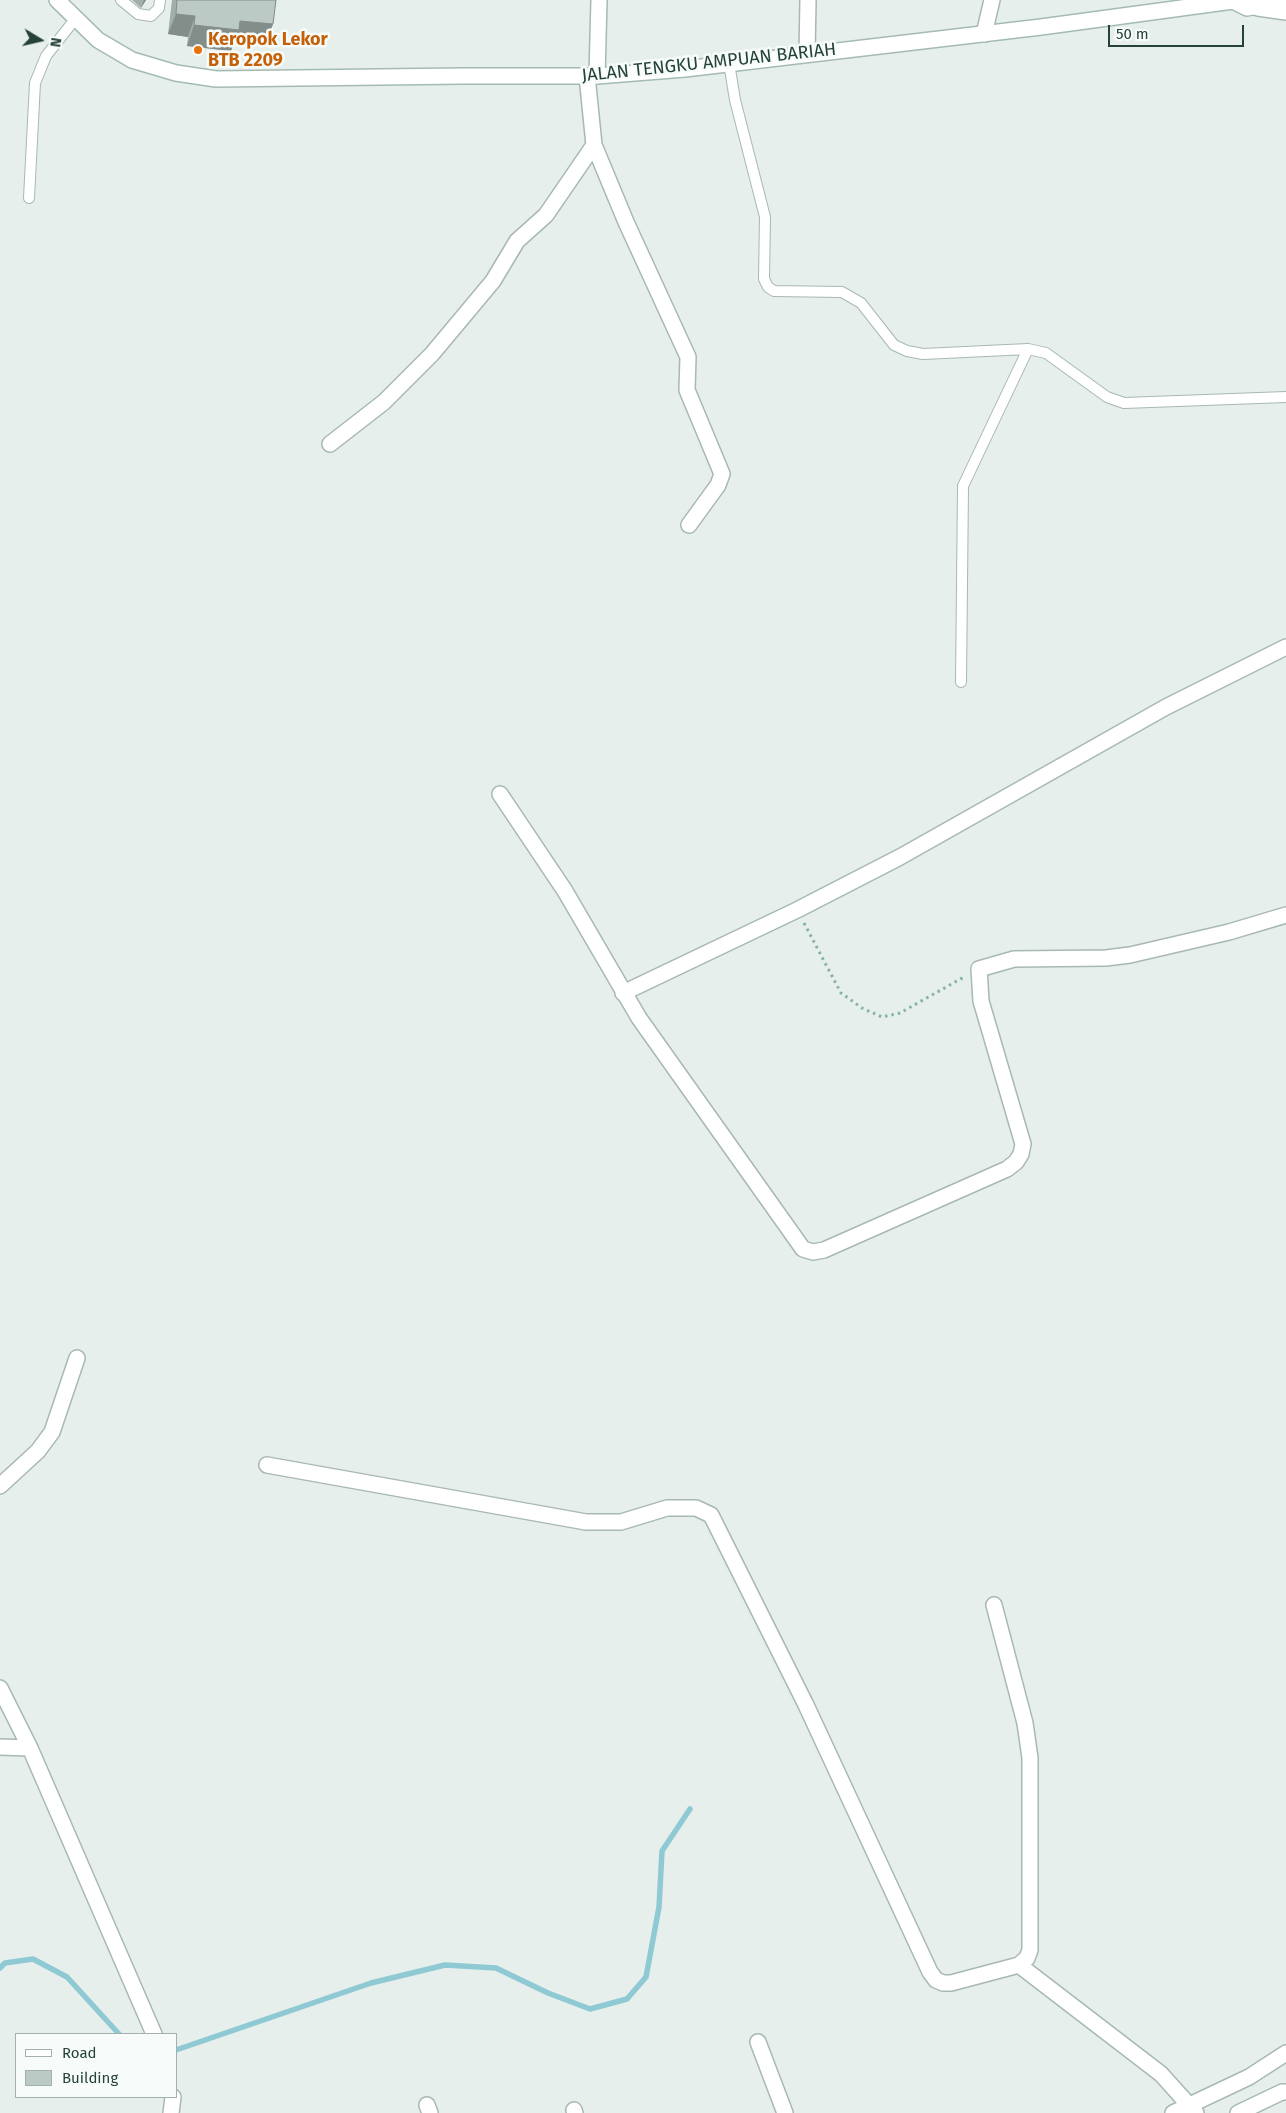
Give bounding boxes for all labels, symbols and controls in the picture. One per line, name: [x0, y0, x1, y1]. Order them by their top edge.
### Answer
north arrow: [15, 15, 65, 65]
scale bar: [1111, 15, 1247, 47]
text: 50 m: [1116, 25, 1149, 43]
place label: Keropok Lekor BTB 2209: [208, 29, 328, 72]
text: N: [46, 36, 64, 48]
street label: JALAN TENGKU AMPUAN BARIAH: [581, 39, 837, 87]
marker: Keropok Lekor BTB 2209: [192, 44, 204, 56]
legend: [15, 2033, 178, 2098]
text: Road: [62, 2044, 97, 2062]
text: Building: [62, 2069, 118, 2087]

